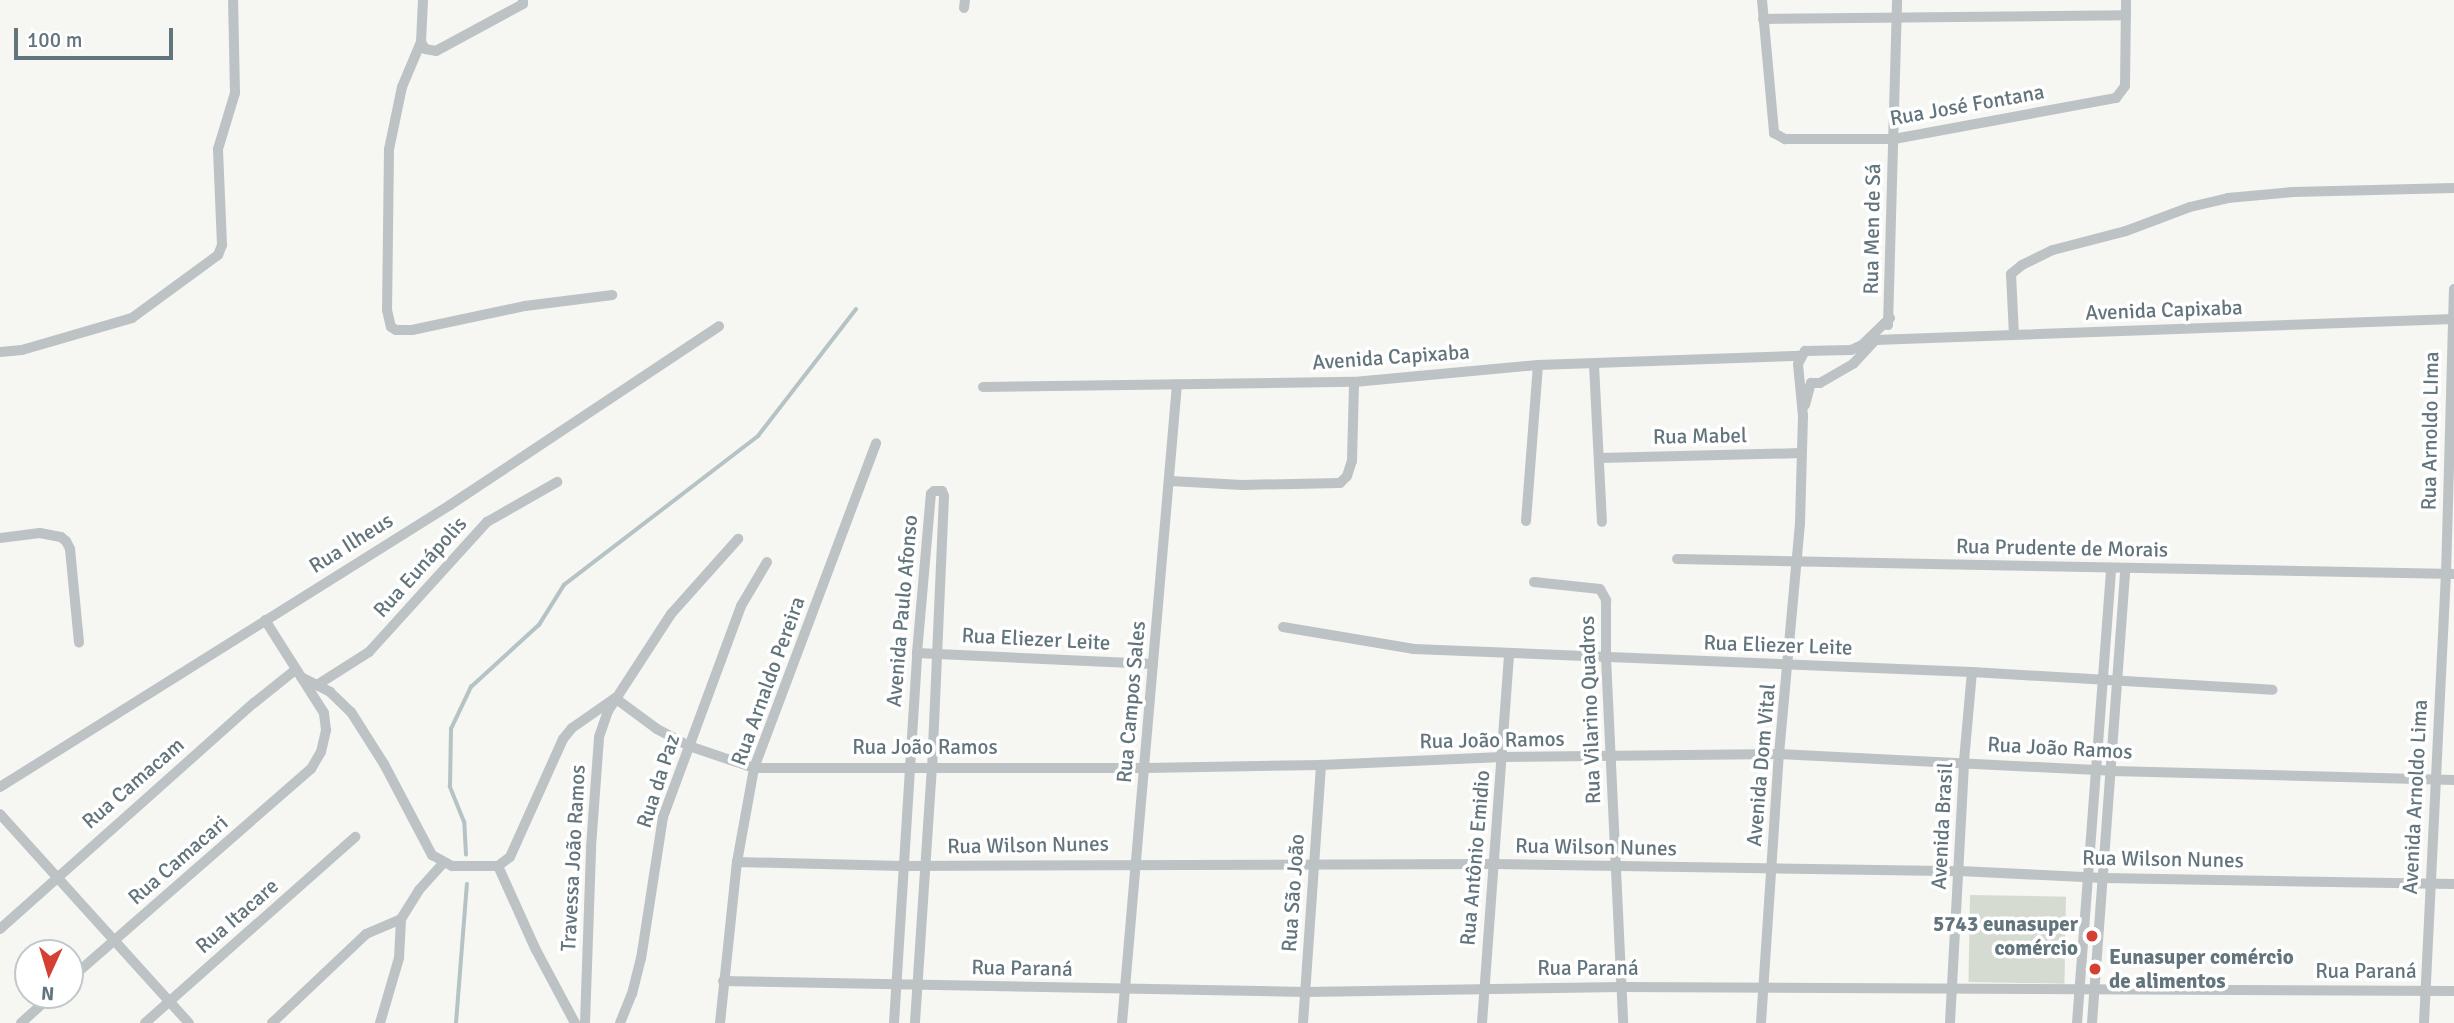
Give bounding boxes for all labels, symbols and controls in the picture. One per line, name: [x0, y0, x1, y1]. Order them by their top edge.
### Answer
scale bar: [18, 14, 177, 58]
text: 100 m: [27, 27, 82, 53]
street label: Rua José Fontana: [1888, 79, 2046, 131]
street label: Rua Men de Sá: [1858, 163, 1886, 295]
street label: Avenida Capixaba: [2085, 295, 2243, 325]
street label: Avenida Capixaba: [1312, 339, 1470, 375]
street label: Rua Arnoldo LIma: [2416, 351, 2444, 511]
street label: Rua Mabel: [1653, 423, 1747, 449]
street label: Rua Ilheus: [305, 507, 397, 579]
street label: Rua Eunápolis: [368, 511, 472, 623]
street label: Avenida Paulo Afonso: [881, 514, 923, 708]
street label: Rua Prudente de Morais: [1956, 534, 2168, 562]
street label: Rua Arnaldo Pereira: [726, 593, 810, 769]
street label: Rua Vilarino Quadros: [1574, 615, 1606, 805]
street label: Rua Campos Sales: [1111, 620, 1151, 784]
street label: Rua Eliezer Leite: [961, 623, 1111, 655]
street label: Rua Eliezer Leite: [1703, 630, 1853, 660]
street label: Avenida Dom Vital: [1741, 682, 1781, 848]
street label: Avenida Arnoldo Lima: [2397, 699, 2433, 895]
street label: Rua João Ramos: [1419, 726, 1565, 754]
street label: Rua da Paz: [631, 731, 685, 831]
street label: Rua Camacam: [77, 732, 189, 834]
street label: Rua João Ramos: [1987, 732, 2133, 764]
street label: Rua João Ramos: [852, 734, 998, 760]
street label: Avenida Brasil: [1926, 762, 1958, 890]
street label: Travessa João Ramos: [556, 764, 590, 952]
street label: Rua Antônio Emidio: [1455, 769, 1495, 947]
street label: Rua Camacari: [123, 810, 233, 910]
street label: Rua Wilson Nunes: [947, 831, 1109, 859]
street label: Rua São João: [1276, 833, 1310, 953]
street label: Rua Wilson Nunes: [1515, 833, 1677, 861]
street label: Rua Wilson Nunes: [2082, 845, 2244, 873]
street label: Rua Itacare: [190, 873, 284, 959]
place label: 5743 eunasuper comércio: [1933, 911, 2078, 961]
marker: 5743 eunasuper comércio: [2084, 928, 2100, 944]
north arrow: [14, 939, 84, 1009]
place label: Eunasuper comércio de alimentos: [2109, 944, 2294, 994]
street label: Rua Paraná: [971, 955, 1073, 981]
street label: Rua Paraná: [1537, 955, 1639, 981]
street label: Rua Paraná: [2315, 958, 2417, 984]
marker: Eunasuper comércio de alimentos: [2087, 961, 2103, 977]
text: N: [40, 981, 55, 1005]

